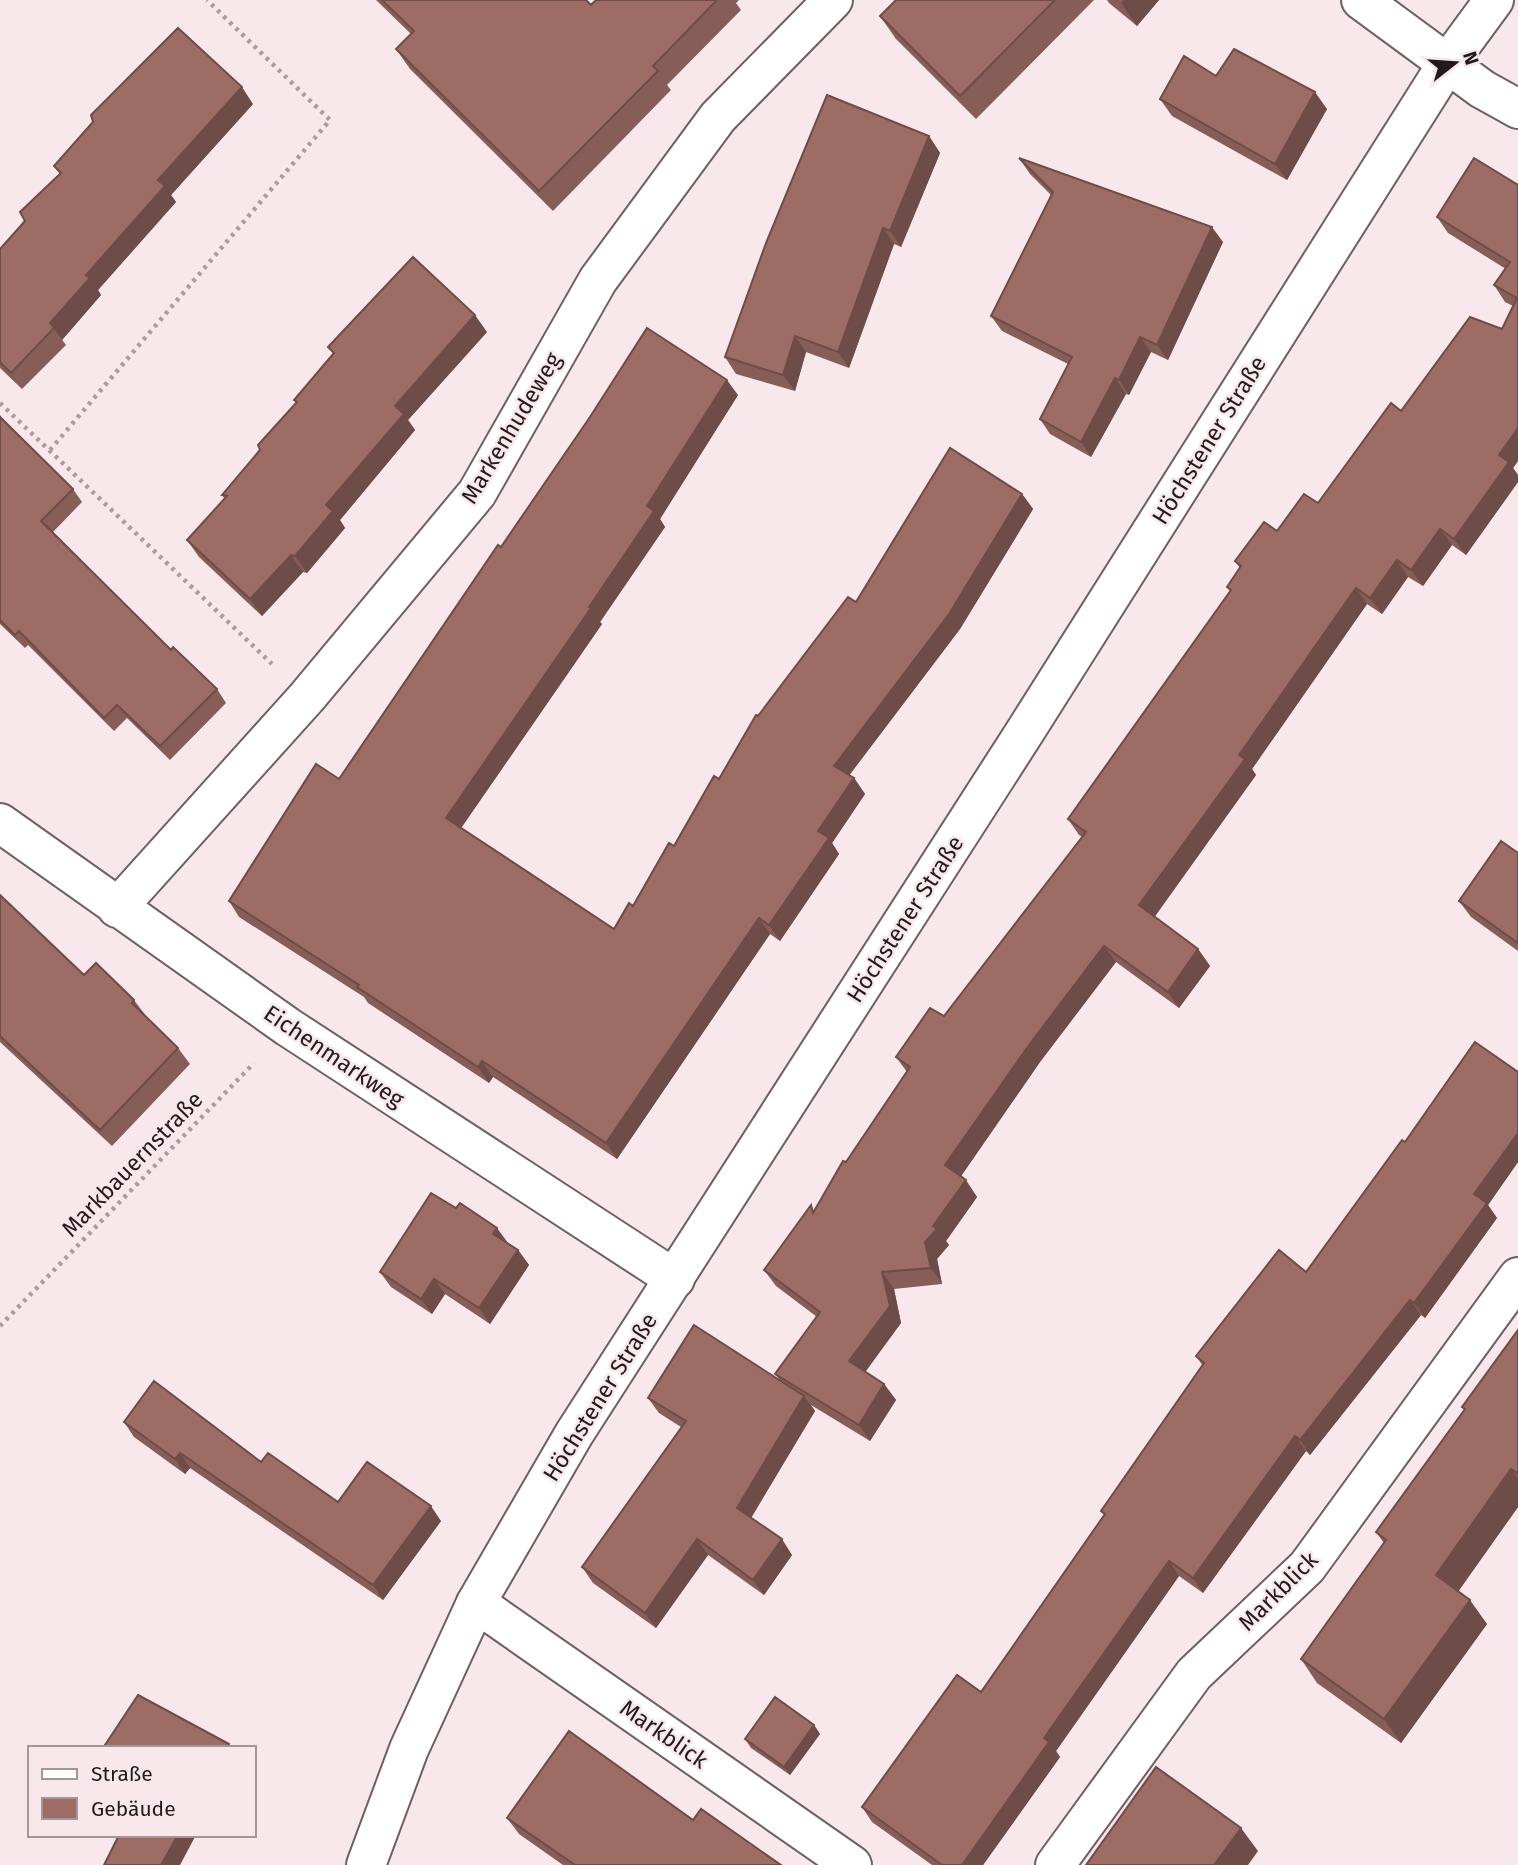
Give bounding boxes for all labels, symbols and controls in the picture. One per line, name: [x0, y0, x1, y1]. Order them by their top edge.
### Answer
north arrow: [1420, 28, 1490, 98]
text: N: [1458, 49, 1484, 68]
street label: Markenhudeweg: [455, 347, 567, 509]
street label: Höchstener Straße: [1146, 351, 1272, 529]
street label: Höchstener Straße: [841, 830, 969, 1008]
street label: Eichenmarkweg: [259, 999, 409, 1113]
street label: Markbauernstraße: [56, 1086, 208, 1242]
street label: Höchstener Straße: [537, 1308, 663, 1486]
street label: Markblick: [1232, 1545, 1324, 1637]
street label: Markblick: [615, 1694, 713, 1774]
legend: [28, 1746, 256, 1837]
text: Straße: [91, 1761, 153, 1787]
text: Gebäude: [91, 1796, 176, 1822]

